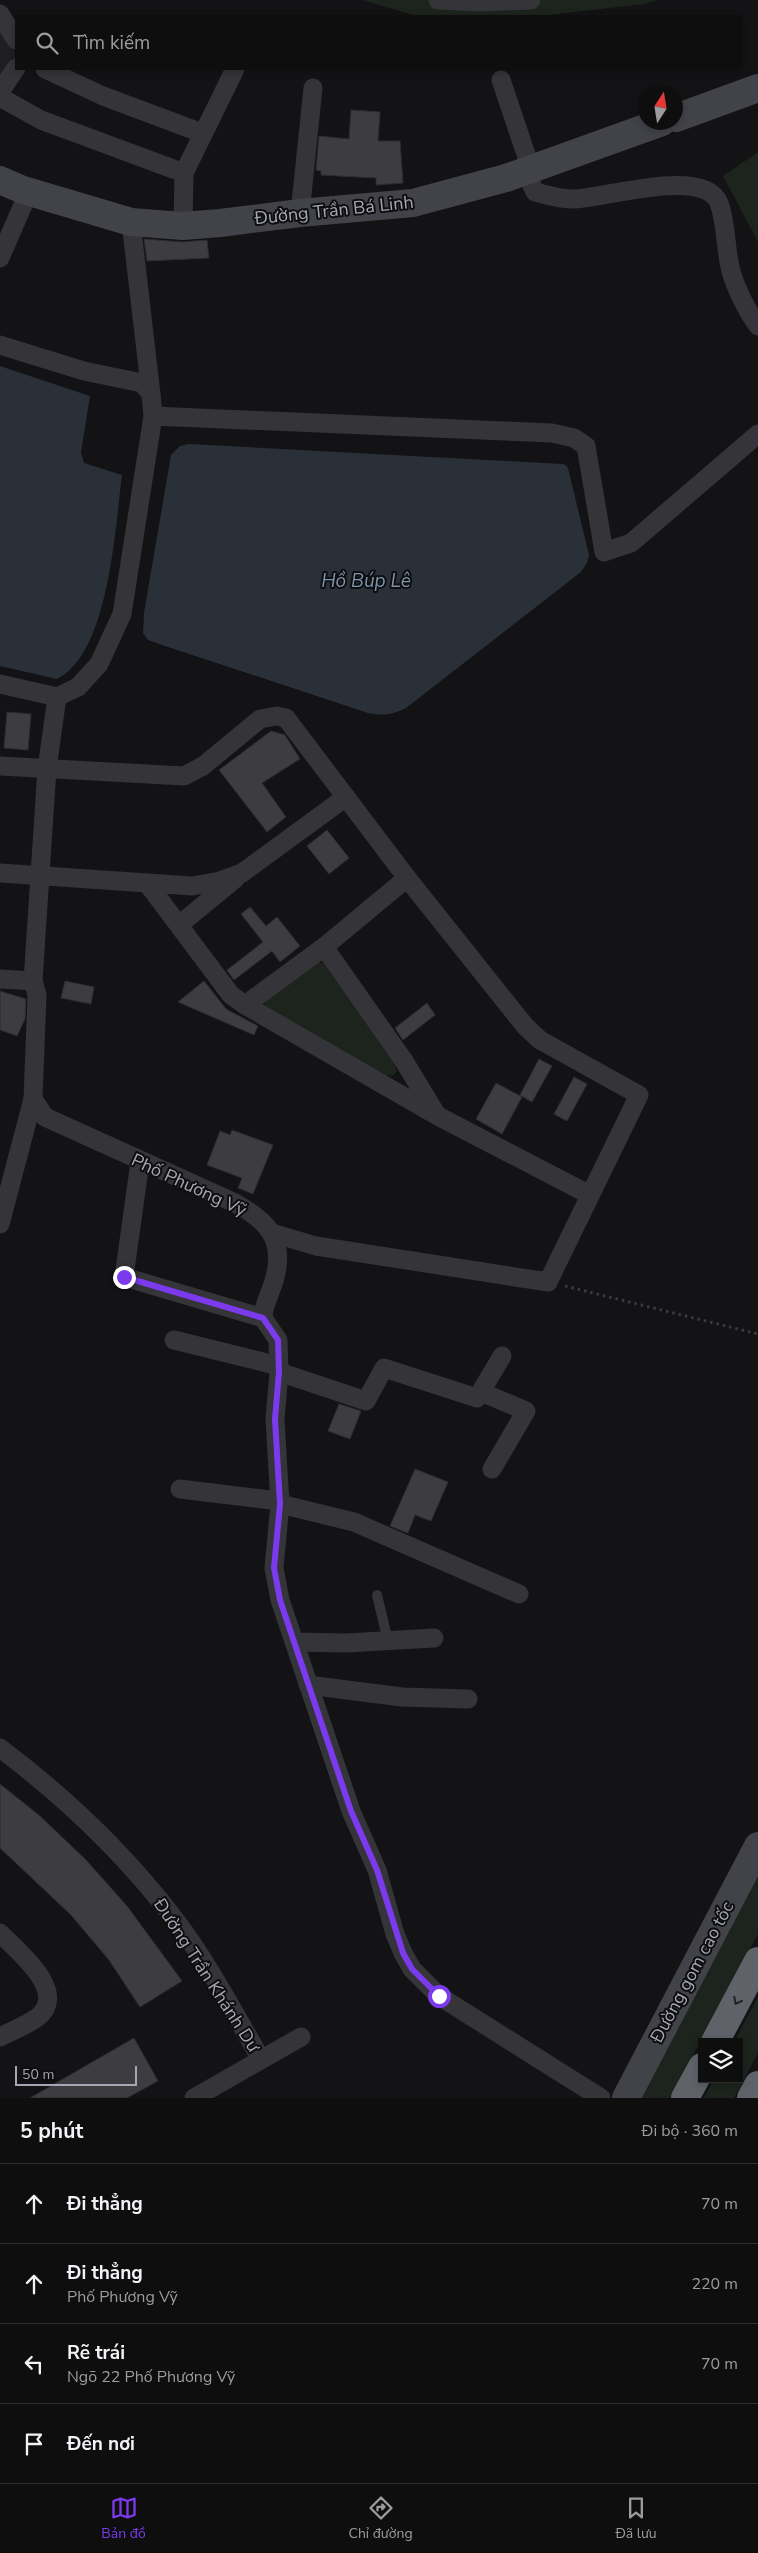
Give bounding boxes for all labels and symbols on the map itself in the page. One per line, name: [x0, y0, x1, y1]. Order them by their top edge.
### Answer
north arrow: [638, 85, 683, 130]
street label: Đường Trần Bá Linh: [252, 190, 415, 230]
water label: Hồ Búp Lê: [321, 568, 411, 594]
street label: Phố Phương Vỹ: [127, 1148, 251, 1223]
route end: [113, 1266, 136, 1289]
street label: Đường Trần Khánh Dư: [148, 1893, 266, 2057]
street label: Đường gom cao tốc: [644, 1897, 739, 2048]
route start: [428, 1985, 451, 2008]
one-way arrow: [733, 1996, 743, 2005]
scale bar: [15, 2063, 138, 2086]

